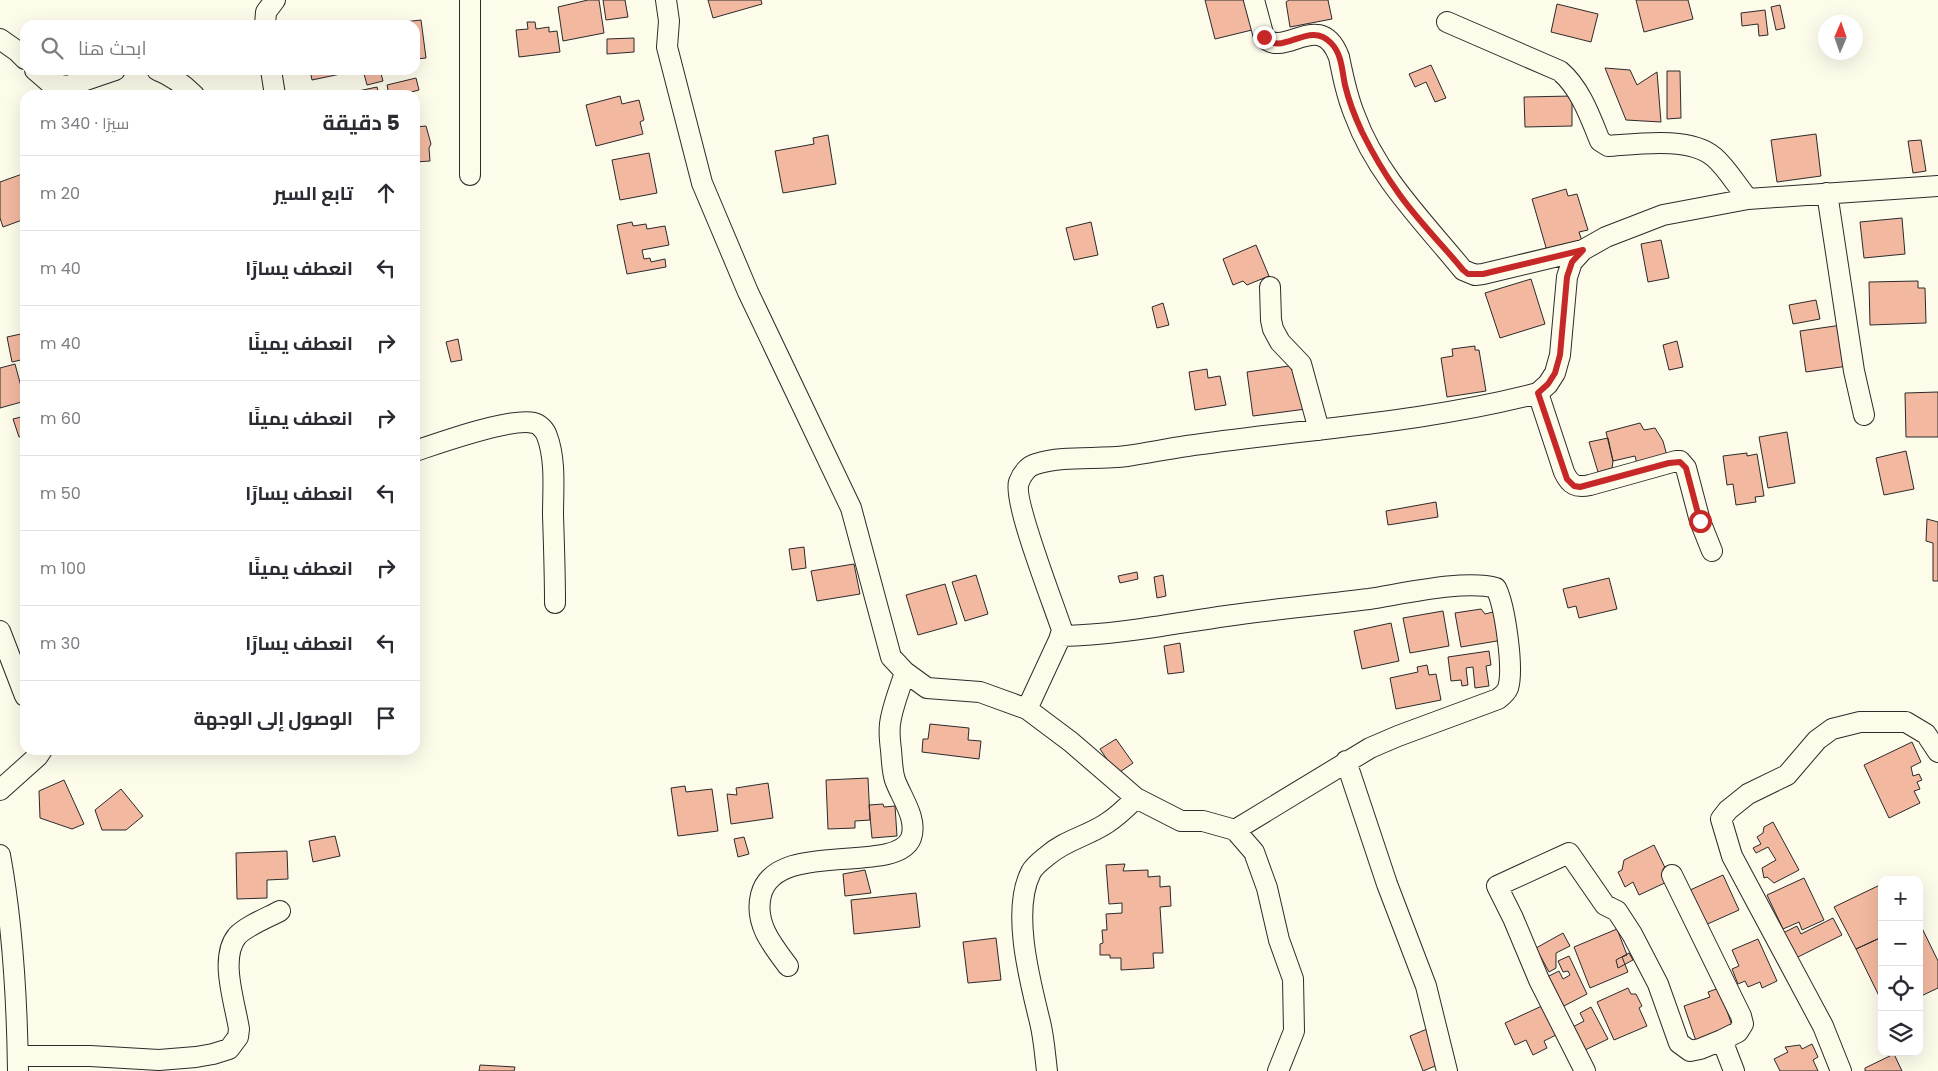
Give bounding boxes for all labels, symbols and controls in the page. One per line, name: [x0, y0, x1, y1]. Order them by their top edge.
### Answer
north arrow: [1818, 15, 1863, 60]
search box: [20, 20, 420, 75]
route end: [1253, 26, 1276, 49]
icon: search: [38, 34, 66, 62]
text: ابحث هنا: [78, 35, 147, 62]
text: 5 دقيقة: [323, 108, 400, 137]
text: سيرًا · 340 m: [40, 112, 129, 135]
icon: ahead: [372, 179, 400, 207]
text: تابع السير: [273, 180, 353, 207]
text: 20 m: [40, 182, 80, 205]
icon: left: [372, 254, 400, 282]
text: انعطف يسارًا: [245, 255, 353, 282]
text: 40 m: [40, 257, 81, 280]
icon: right: [372, 329, 400, 357]
text: انعطف يمينًا: [248, 330, 353, 357]
text: 40 m: [40, 332, 81, 355]
icon: right: [372, 404, 400, 432]
text: انعطف يمينًا: [248, 405, 353, 432]
text: 60 m: [40, 407, 81, 430]
icon: left: [372, 479, 400, 507]
text: انعطف يسارًا: [245, 480, 353, 507]
text: 50 m: [40, 482, 81, 505]
route start: [1689, 510, 1712, 533]
icon: right: [372, 554, 400, 582]
text: انعطف يمينًا: [248, 555, 353, 582]
text: 100 m: [40, 557, 86, 580]
icon: left: [372, 629, 400, 657]
text: انعطف يسارًا: [245, 630, 353, 657]
text: 30 m: [40, 632, 80, 655]
icon: arrive: [372, 704, 400, 732]
text: الوصول إلى الوجهة: [194, 705, 353, 732]
map controls: [1878, 876, 1923, 1056]
button: +: [1878, 876, 1923, 921]
button: −: [1878, 921, 1923, 966]
button: locate: [1878, 966, 1923, 1011]
button: layers: [1878, 1011, 1923, 1056]

